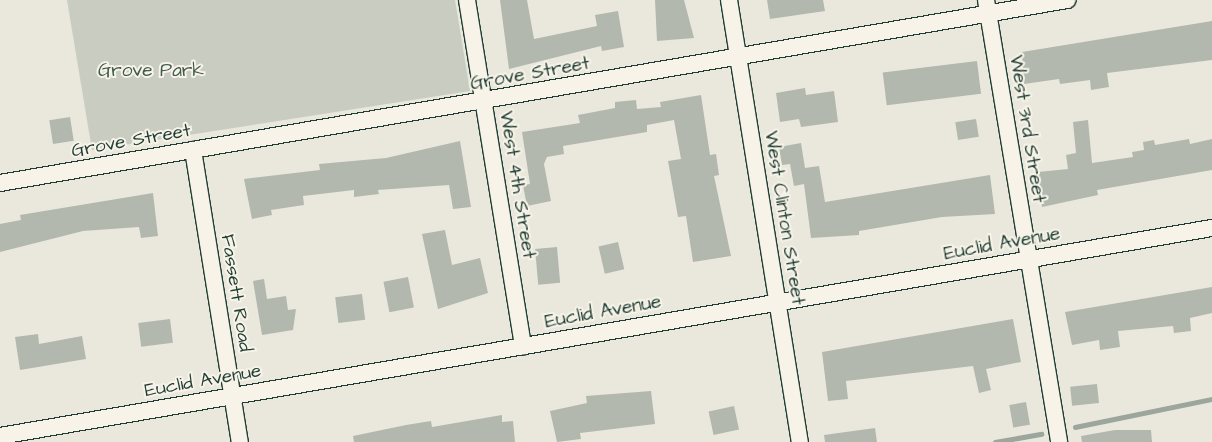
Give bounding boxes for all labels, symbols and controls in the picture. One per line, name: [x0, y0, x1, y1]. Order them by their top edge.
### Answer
street label: Grove Street: [469, 52, 591, 96]
street label: West 3rd Street: [1004, 54, 1050, 204]
park label: Grove Park: [98, 60, 204, 82]
street label: West 4th Street: [494, 110, 540, 260]
street label: Grove Street: [70, 119, 192, 163]
street label: West Clinton Street: [759, 129, 809, 307]
street label: Euclid Avenue: [942, 223, 1062, 265]
street label: Fassett Road: [215, 233, 257, 353]
street label: Euclid Avenue: [543, 291, 663, 333]
street label: Euclid Avenue: [143, 360, 263, 402]

